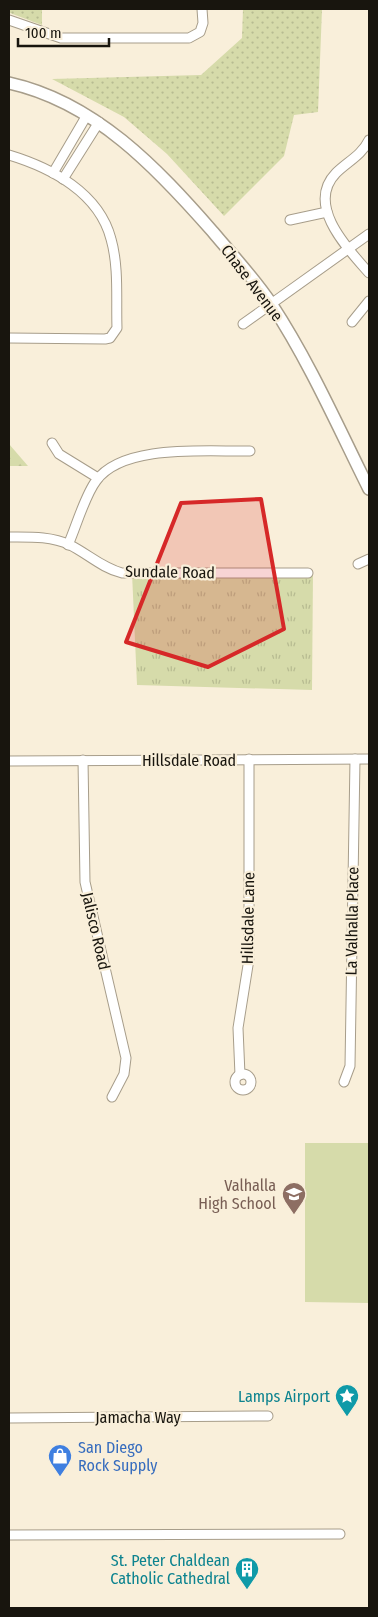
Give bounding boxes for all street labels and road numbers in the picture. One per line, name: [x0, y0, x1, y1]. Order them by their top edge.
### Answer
street label: Chase Avenue: [217, 241, 287, 325]
street label: Sundale Road: [125, 562, 215, 582]
street label: Hillsdale Road: [142, 751, 236, 770]
street label: La Valhalla Place: [342, 866, 362, 976]
street label: Hillsdale Lane: [238, 872, 258, 964]
street label: Jalisco Road: [78, 890, 114, 972]
street label: Jamacha Way: [95, 1408, 182, 1427]

